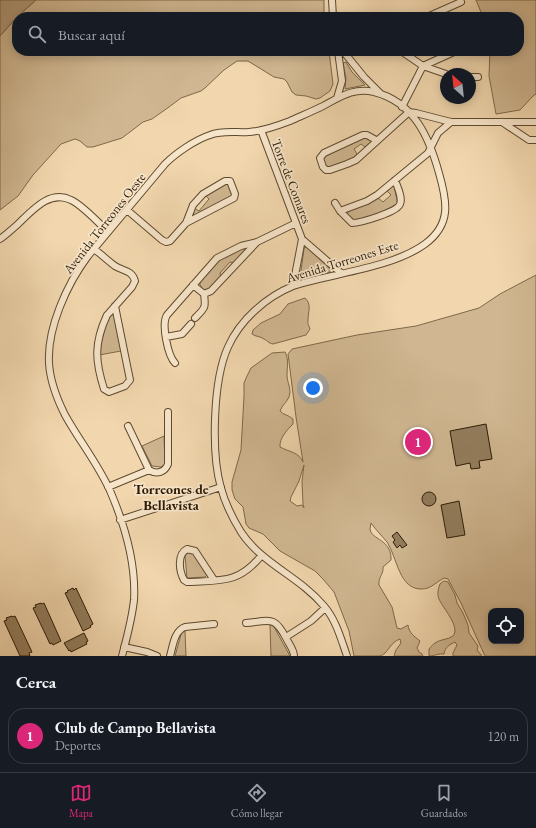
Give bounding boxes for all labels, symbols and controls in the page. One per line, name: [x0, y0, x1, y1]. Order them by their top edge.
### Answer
search box: [12, 12, 524, 56]
icon: search: [26, 23, 48, 45]
text: Buscar aquí: [58, 25, 125, 44]
north arrow: [440, 68, 476, 104]
street label: Torre de Comares: [268, 137, 315, 226]
street label: Avenida Torreones Oeste: [59, 169, 149, 278]
street label: Avenida Torreones Este: [283, 236, 400, 287]
your location: [303, 378, 323, 398]
pin: 1: [405, 427, 431, 457]
district label: Torreones de Bellavista: [133, 480, 209, 514]
map controls: [488, 608, 524, 644]
button: locate: [488, 608, 524, 644]
text: Cerca: [16, 671, 56, 693]
text: Club de Campo Bellavista: [55, 718, 216, 737]
text: 1: [27, 728, 33, 745]
text: 120 m: [488, 728, 519, 745]
text: Deportes: [55, 737, 101, 754]
tab: Mapa: [69, 782, 93, 820]
tab: Cómo llegar: [231, 782, 283, 820]
tab: Guardados: [421, 782, 467, 820]

